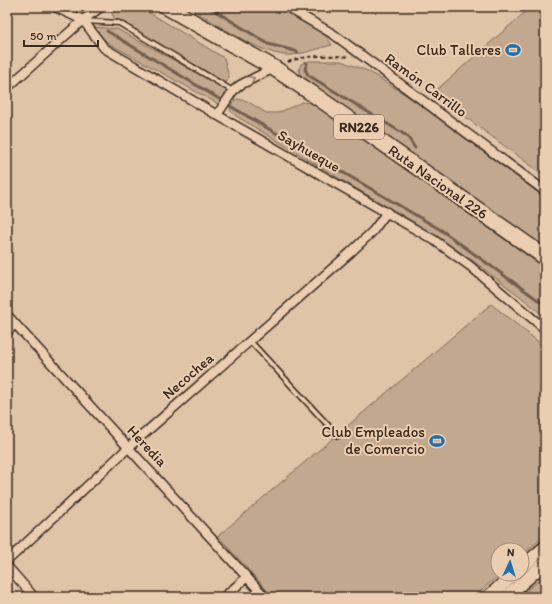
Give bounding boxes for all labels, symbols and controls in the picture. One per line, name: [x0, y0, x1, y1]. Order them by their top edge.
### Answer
scale bar: [24, 22, 98, 48]
text: 50 m: [30, 29, 56, 43]
place label: Club Talleres: [417, 41, 501, 59]
sports icon: Club Talleres: [504, 41, 522, 59]
street label: Ramón Carrillo: [381, 49, 471, 121]
one-way arrow: [248, 76, 256, 83]
road number: RN226: [334, 115, 384, 139]
street label: Sayhueque: [274, 126, 344, 176]
street label: Ruta Nacional 226: [385, 141, 491, 223]
street label: Necochea: [159, 349, 217, 403]
street label: Heredia: [123, 421, 171, 471]
place label: Club Empleados de Comercio: [322, 423, 425, 458]
sports icon: Club Empleados de Comercio: [428, 432, 446, 450]
north arrow: [490, 542, 530, 582]
text: N: [506, 546, 515, 559]

